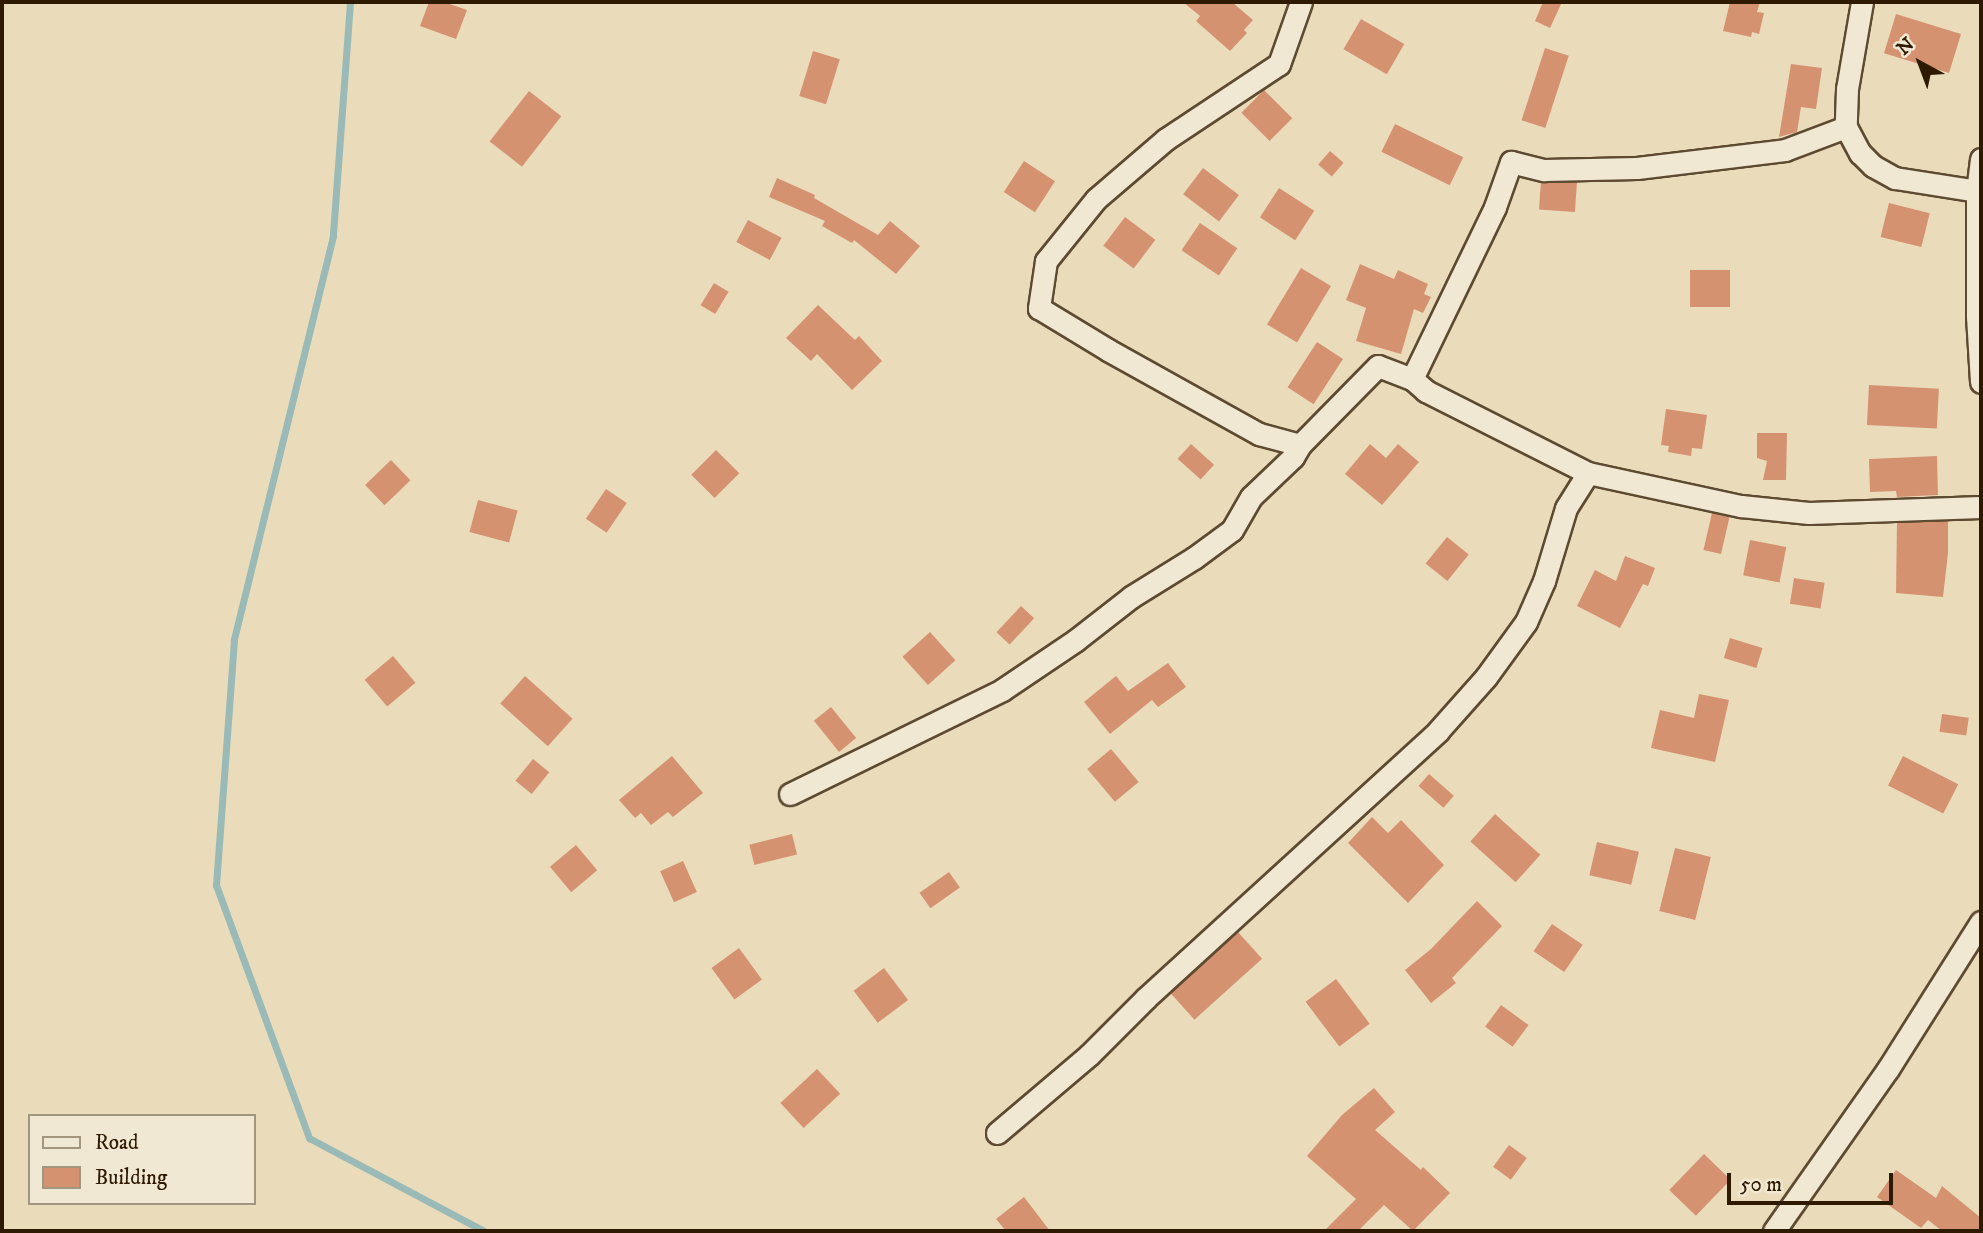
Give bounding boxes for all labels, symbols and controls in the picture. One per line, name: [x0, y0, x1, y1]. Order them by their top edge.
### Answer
north arrow: [1885, 28, 1955, 98]
text: N: [1892, 33, 1919, 61]
legend: [28, 1114, 256, 1205]
text: Road: [95, 1130, 139, 1156]
scale bar: [1731, 1160, 1897, 1204]
text: Building: [95, 1165, 167, 1191]
text: 50 m: [1740, 1172, 1782, 1198]

